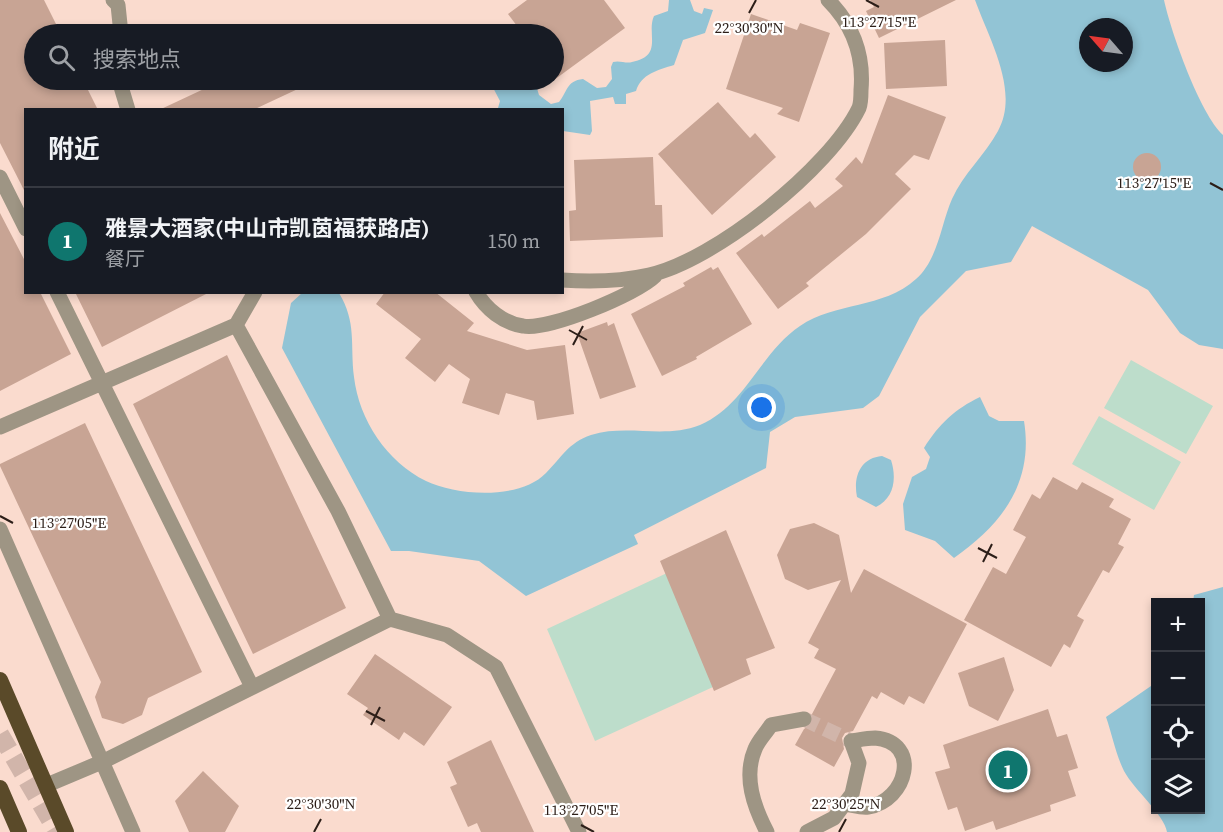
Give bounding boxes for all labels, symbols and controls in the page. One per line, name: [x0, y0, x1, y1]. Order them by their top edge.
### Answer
text: 113°27'15"E: [842, 11, 916, 32]
text: 22°30'30"N: [714, 17, 784, 38]
north arrow: [1079, 18, 1133, 72]
search box: [24, 24, 564, 90]
icon: search: [45, 41, 78, 74]
text: 搜索地点: [93, 44, 181, 74]
text: 附近: [48, 131, 100, 167]
text: 113°27'15"E: [1117, 172, 1191, 193]
text: 雅景大酒家(中山市凯茵福获路店): [105, 213, 430, 243]
text: 1: [62, 227, 73, 255]
text: 150 m: [487, 227, 540, 255]
text: 餐厅: [105, 245, 145, 273]
your location: [747, 393, 776, 422]
text: 113°27'05"E: [32, 512, 106, 533]
map controls: [1151, 598, 1205, 814]
button: +: [1151, 598, 1205, 652]
button: −: [1151, 652, 1205, 706]
button: locate: [1151, 706, 1205, 760]
pin: 1: [988, 748, 1028, 792]
button: layers: [1151, 760, 1205, 814]
text: 22°30'30"N: [286, 793, 356, 814]
text: 22°30'25"N: [811, 793, 881, 814]
text: 113°27'05"E: [544, 799, 618, 820]

